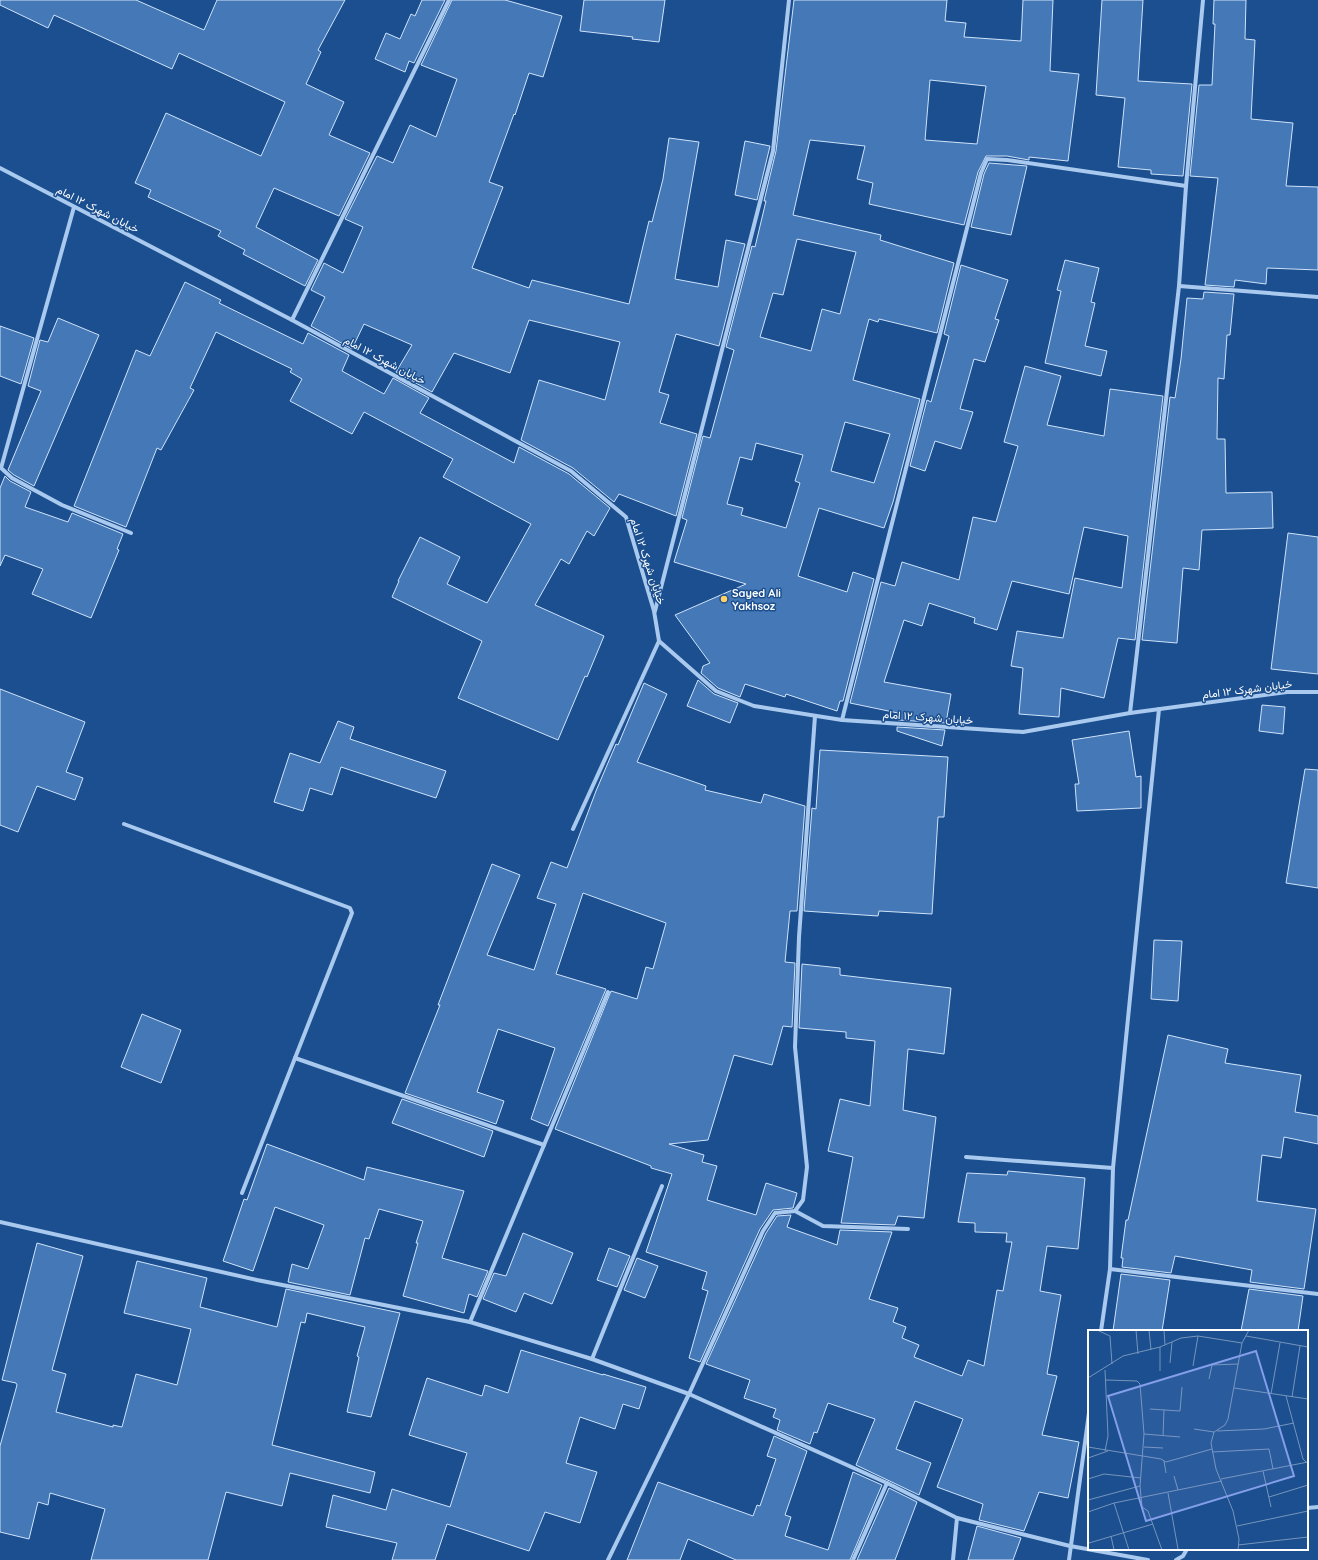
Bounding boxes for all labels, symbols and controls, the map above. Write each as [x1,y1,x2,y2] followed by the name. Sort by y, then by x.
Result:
[54,182,142,237] street label: خیابان شهرک ۱۲ امام
[341,333,428,388] street label: خیابان شهرک ۱۲ امام
[626,516,669,607] street label: خیابان شهرک ۱۲ امام
[732,586,781,613] place label: Sayed Ali Yakhsoz
[719,594,729,604] marker: Sayed Ali Yakhsoz
[1201,677,1293,702] street label: خیابان شهرک ۱۲ امام
[882,707,974,728] street label: خیابان شهرک ۱۲ امام
[1088,1330,1308,1550] inset map

